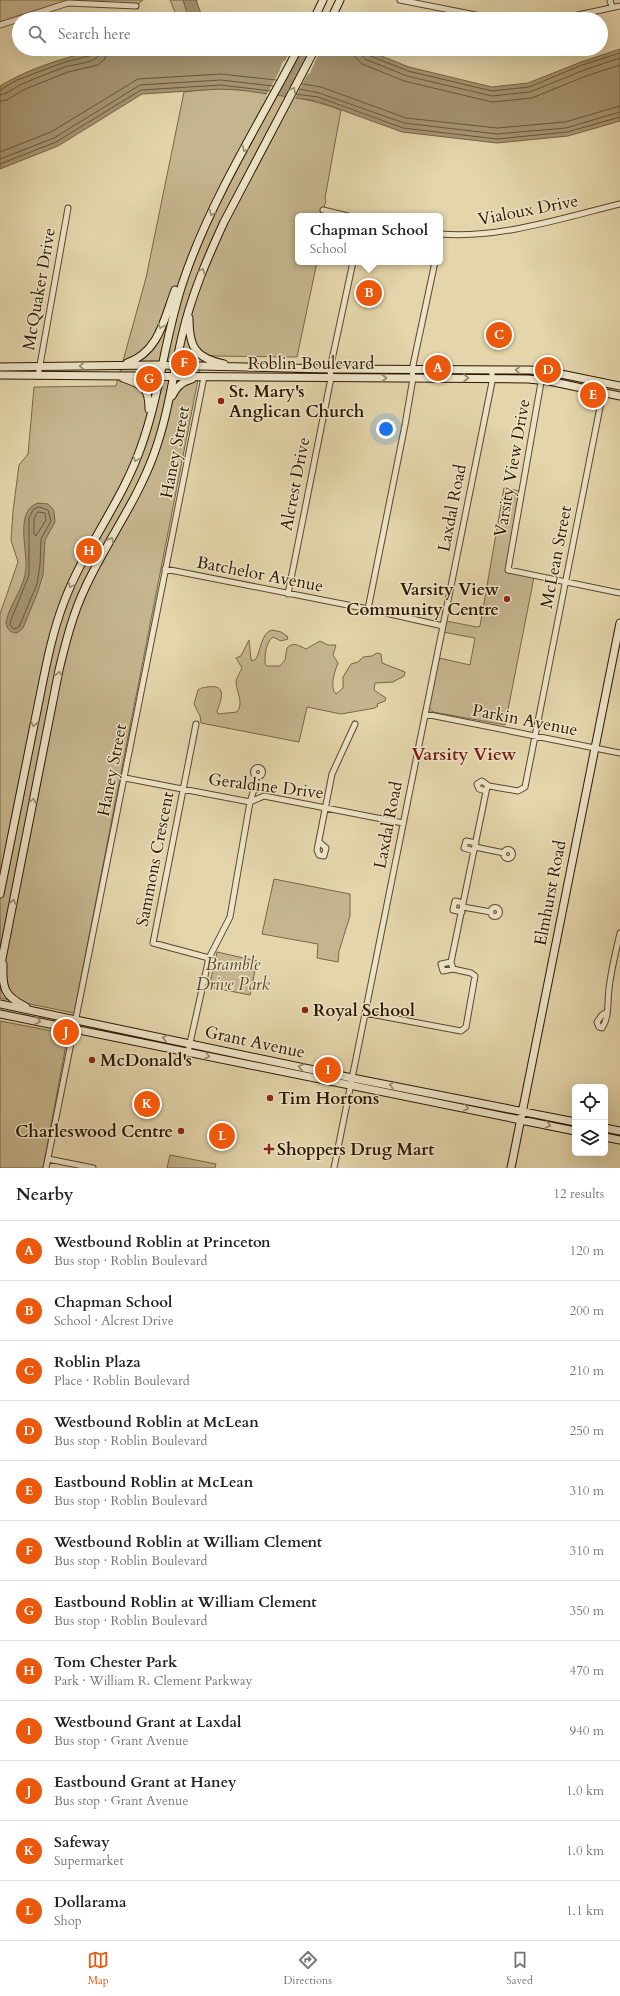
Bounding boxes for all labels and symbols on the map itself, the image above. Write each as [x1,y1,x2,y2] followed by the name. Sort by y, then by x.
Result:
[288,87,296,94] one-way arrow
[242,145,250,152] one-way arrow
[476,189,580,231] street label: Vialoux Drive
[209,208,217,216] one-way arrow
[17,226,61,352] street label: McQuaker Drive
[198,268,206,275] one-way arrow
[356,278,382,308] pin: B
[486,320,512,350] pin: C
[158,323,166,330] one-way arrow
[171,348,197,378] pin: F
[248,352,374,375] street label: Roblin Boulevard
[425,353,451,383] pin: A
[535,355,561,385] pin: D
[79,362,85,370] one-way arrow
[136,364,162,394] pin: G
[515,366,521,374] one-way arrow
[381,374,387,382] one-way arrow
[463,374,469,382] one-way arrow
[229,380,365,423] place label: St. Mary's Anglican Church
[580,380,606,410] pin: E
[216,396,226,406] marker: St. Mary's Anglican Church
[489,397,535,539] street label: Varsity View Drive
[155,403,195,500] street label: Haney Street
[376,419,396,439] your location
[275,435,315,533] street label: Alcrest Drive
[133,456,141,463] one-way arrow
[432,462,472,554] street label: Laxdal Road
[535,503,577,610] street label: McLean Street
[76,536,102,566] pin: H
[106,537,113,545] one-way arrow
[195,550,325,598] street label: Batchelor Avenue
[346,578,500,621] place label: Varsity View Community Centre
[68,580,76,588] one-way arrow
[502,594,512,604] marker: Varsity View Community Centre
[54,671,62,677] one-way arrow
[470,699,580,741] street label: Parkin Avenue
[31,721,39,727] one-way arrow
[92,721,132,818] street label: Haney Street
[412,742,516,767] district label: Varsity View
[207,768,325,804] street label: Geraldine Drive
[368,779,408,871] street label: Laxdal Road
[131,789,179,928] street label: Sammons Crescent
[28,798,37,804] one-way arrow
[528,838,572,948] street label: Elmhurst Road
[9,899,17,905] one-way arrow
[196,953,271,996] park label: Bramble Drive Park
[313,999,415,1022] place label: Royal School
[300,1005,310,1015] marker: Royal School
[35,1017,41,1025] one-way arrow
[53,1017,79,1047] pin: J
[203,1020,307,1064] street label: Grant Avenue
[162,1035,168,1043] one-way arrow
[100,1049,192,1072] place label: McDonald's
[204,1052,210,1060] one-way arrow
[87,1055,97,1065] marker: McDonald's
[315,1055,341,1085] pin: I
[297,1063,304,1072] one-way arrow
[389,1082,395,1090] one-way arrow
[278,1087,379,1110] place label: Tim Hortons
[134,1089,160,1119] pin: K
[265,1093,275,1103] marker: Tim Hortons
[463,1104,469,1112] one-way arrow
[15,1120,173,1143] place label: Charleswood Centre
[545,1120,551,1128] one-way arrow
[209,1121,235,1151] pin: L
[176,1126,186,1136] marker: Charleswood Centre
[277,1138,434,1161] place label: Shoppers Drug Mart
[264,1144,274,1154] marker: Shoppers Drug Mart

